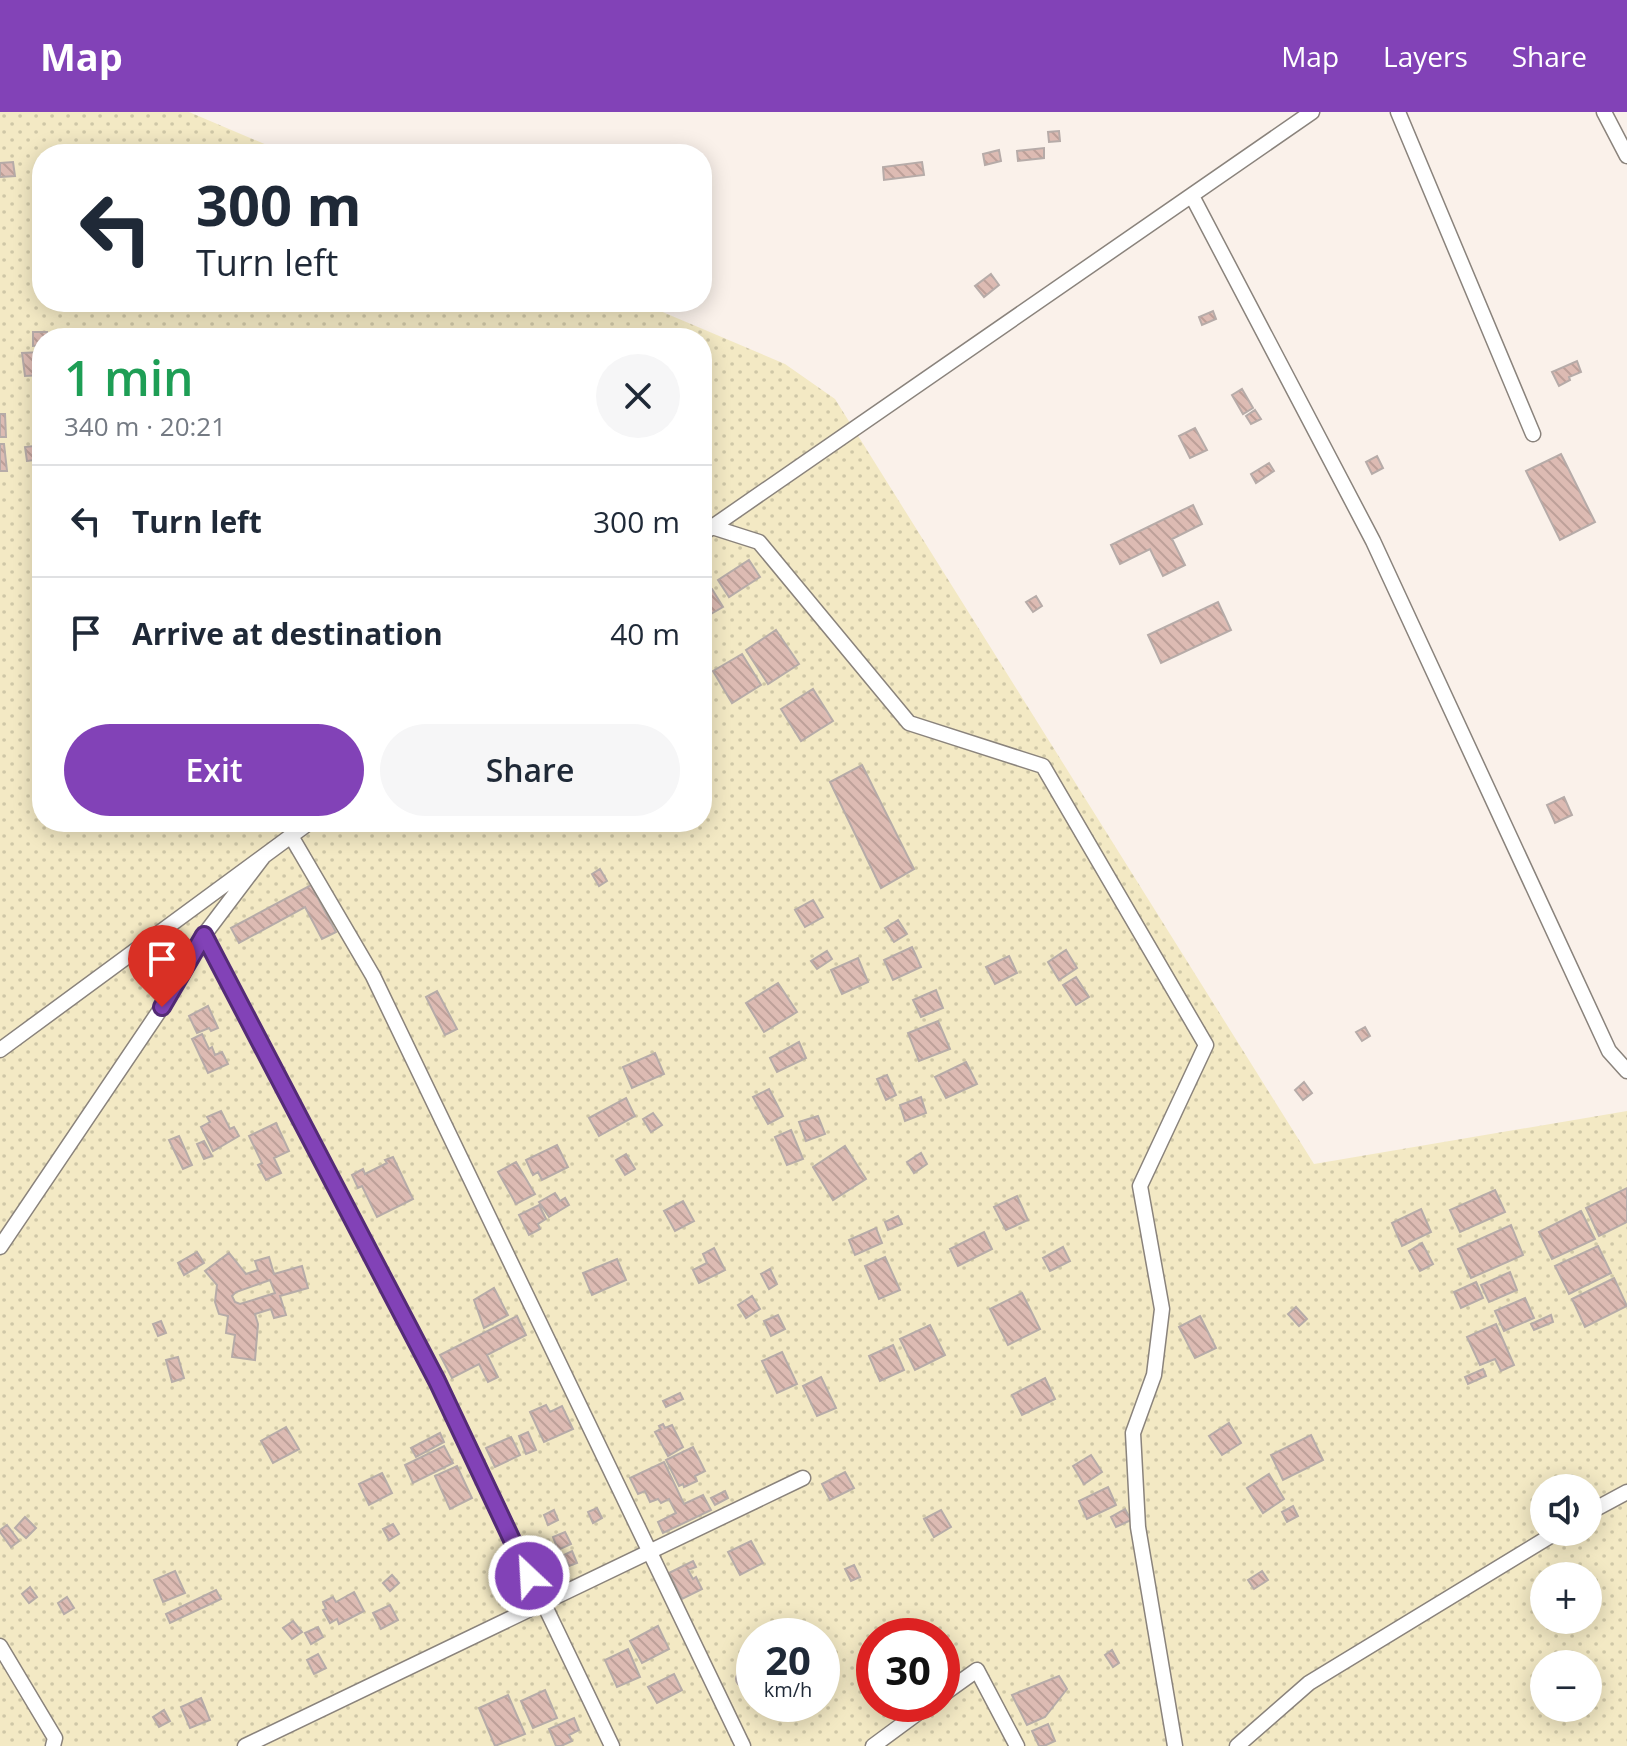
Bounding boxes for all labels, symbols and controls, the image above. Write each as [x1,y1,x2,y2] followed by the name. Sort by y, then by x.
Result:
[40,30,123,82] text: Map
[1281,37,1339,75] text: Map
[1383,37,1468,75] text: Layers
[1512,37,1587,75] text: Share
[196,166,362,242] text: 300 m
[64,176,168,280] icon: left
[196,238,338,287] text: Turn left
[64,345,194,410] text: 1 min
[596,354,680,438] button: close
[64,408,226,444] text: 340 m · 20:21
[64,499,108,543] icon: left
[132,501,262,542] text: Turn left
[593,501,680,542] text: 300 m
[64,611,108,655] icon: arrive
[132,613,443,654] text: Arrive at destination
[610,613,680,654] text: 40 m
[64,724,364,816] button: Exit
[380,724,680,816] button: Share
[128,925,196,1007] pin
[140,937,184,981] icon: arrive
[1530,1474,1602,1722] map controls
[1530,1474,1602,1546] button: sound
[487,1534,571,1618] position arrow
[1530,1562,1602,1634] button: +
[856,1618,960,1722] speed limit sign: 30
[765,1632,811,1687] text: 20
[1530,1650,1602,1722] button: −
[764,1676,812,1703] text: km/h

